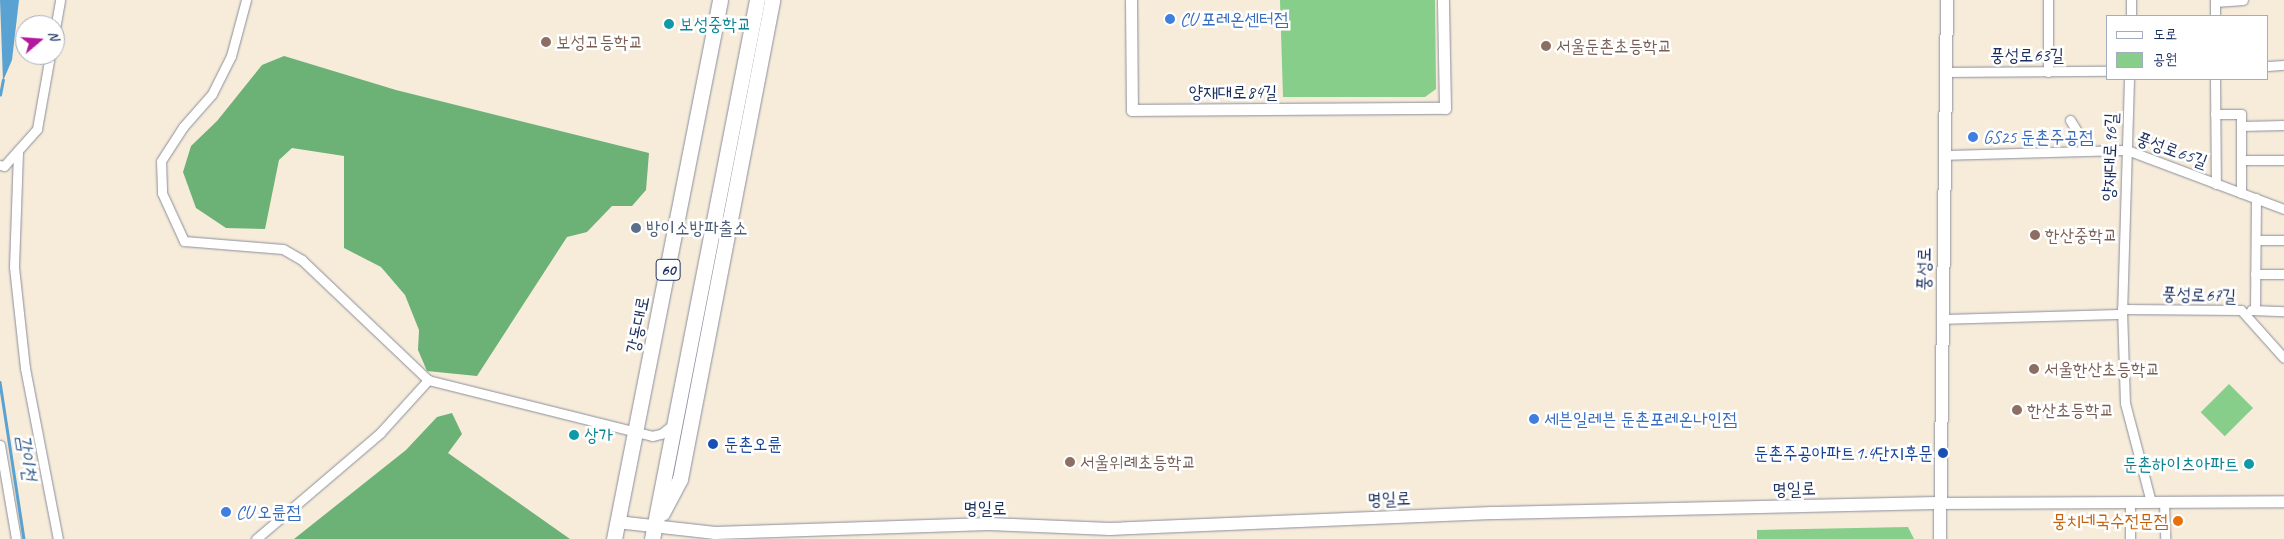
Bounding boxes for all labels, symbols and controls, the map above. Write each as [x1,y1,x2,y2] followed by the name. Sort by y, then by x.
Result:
[1180,8,1288,30] place label: CU 포레온센터점
[679,13,751,35] place label: 보성중학교
[1164,13,1176,25] marker: CU 포레온센터점
[15,15,65,65] north arrow
[2106,15,2269,80] legend
[663,18,675,30] marker: 보성중학교
[2153,25,2177,44] text: 도로
[44,29,63,42] text: N
[556,31,643,53] place label: 보성고등학교
[1556,35,1672,57] place label: 서울둔촌초등학교
[540,36,552,48] marker: 보성고등학교
[1540,40,1552,52] marker: 서울둔촌초등학교
[1990,44,2064,66] street label: 풍성로63길
[2153,50,2177,69] text: 공원
[1189,81,1277,103] street label: 양재대로84길
[2098,112,2122,202] street label: 양재대로96길
[1983,126,2093,148] place label: GS25 둔촌주공점
[2133,127,2211,173] street label: 풍성로65길
[1967,131,1979,143] marker: GS25 둔촌주공점
[646,217,747,239] place label: 방이소방파출소
[630,222,642,234] marker: 방이소방파출소
[2045,224,2117,246] place label: 한산중학교
[2029,229,2041,241] marker: 한산중학교
[1913,247,1935,291] street label: 풍성로
[656,256,680,284] road number: 60
[2162,283,2236,307] street label: 풍성로67길
[622,295,654,355] street label: 강동대로
[2044,358,2160,380] place label: 서울한산초등학교
[2028,363,2040,375] marker: 서울한산초등학교
[2027,399,2114,421] place label: 한산초등학교
[2011,404,2023,416] marker: 한산초등학교
[1544,408,1737,430] place label: 세븐일레븐 둔촌포레온나인점
[1528,413,1540,425] marker: 세븐일레븐 둔촌포레온나인점
[584,424,613,446] place label: 상가
[568,429,580,441] marker: 상가
[724,433,782,455] place label: 둔촌오륜
[11,434,41,482] water label: 감이천
[706,437,720,451] marker: 둔촌오륜
[1754,442,1933,464] place label: 둔촌주공아파트1.4단지후문
[1937,447,1949,459] marker: 둔촌주공아파트1.4단지후문
[1080,451,1196,473] place label: 서울위례초등학교
[2123,453,2239,475] place label: 둔촌하이츠아파트
[1064,456,1076,468] marker: 서울위례초등학교
[2243,458,2255,470] marker: 둔촌하이츠아파트
[1772,477,1816,501] street label: 명일로
[1367,487,1411,511] street label: 명일로
[963,497,1007,519] street label: 명일로
[236,501,301,523] place label: CU 오륜점
[220,506,232,518] marker: CU 오륜점
[2052,510,2168,532] place label: 뭉치네국수전문점
[2172,515,2184,527] marker: 뭉치네국수전문점

